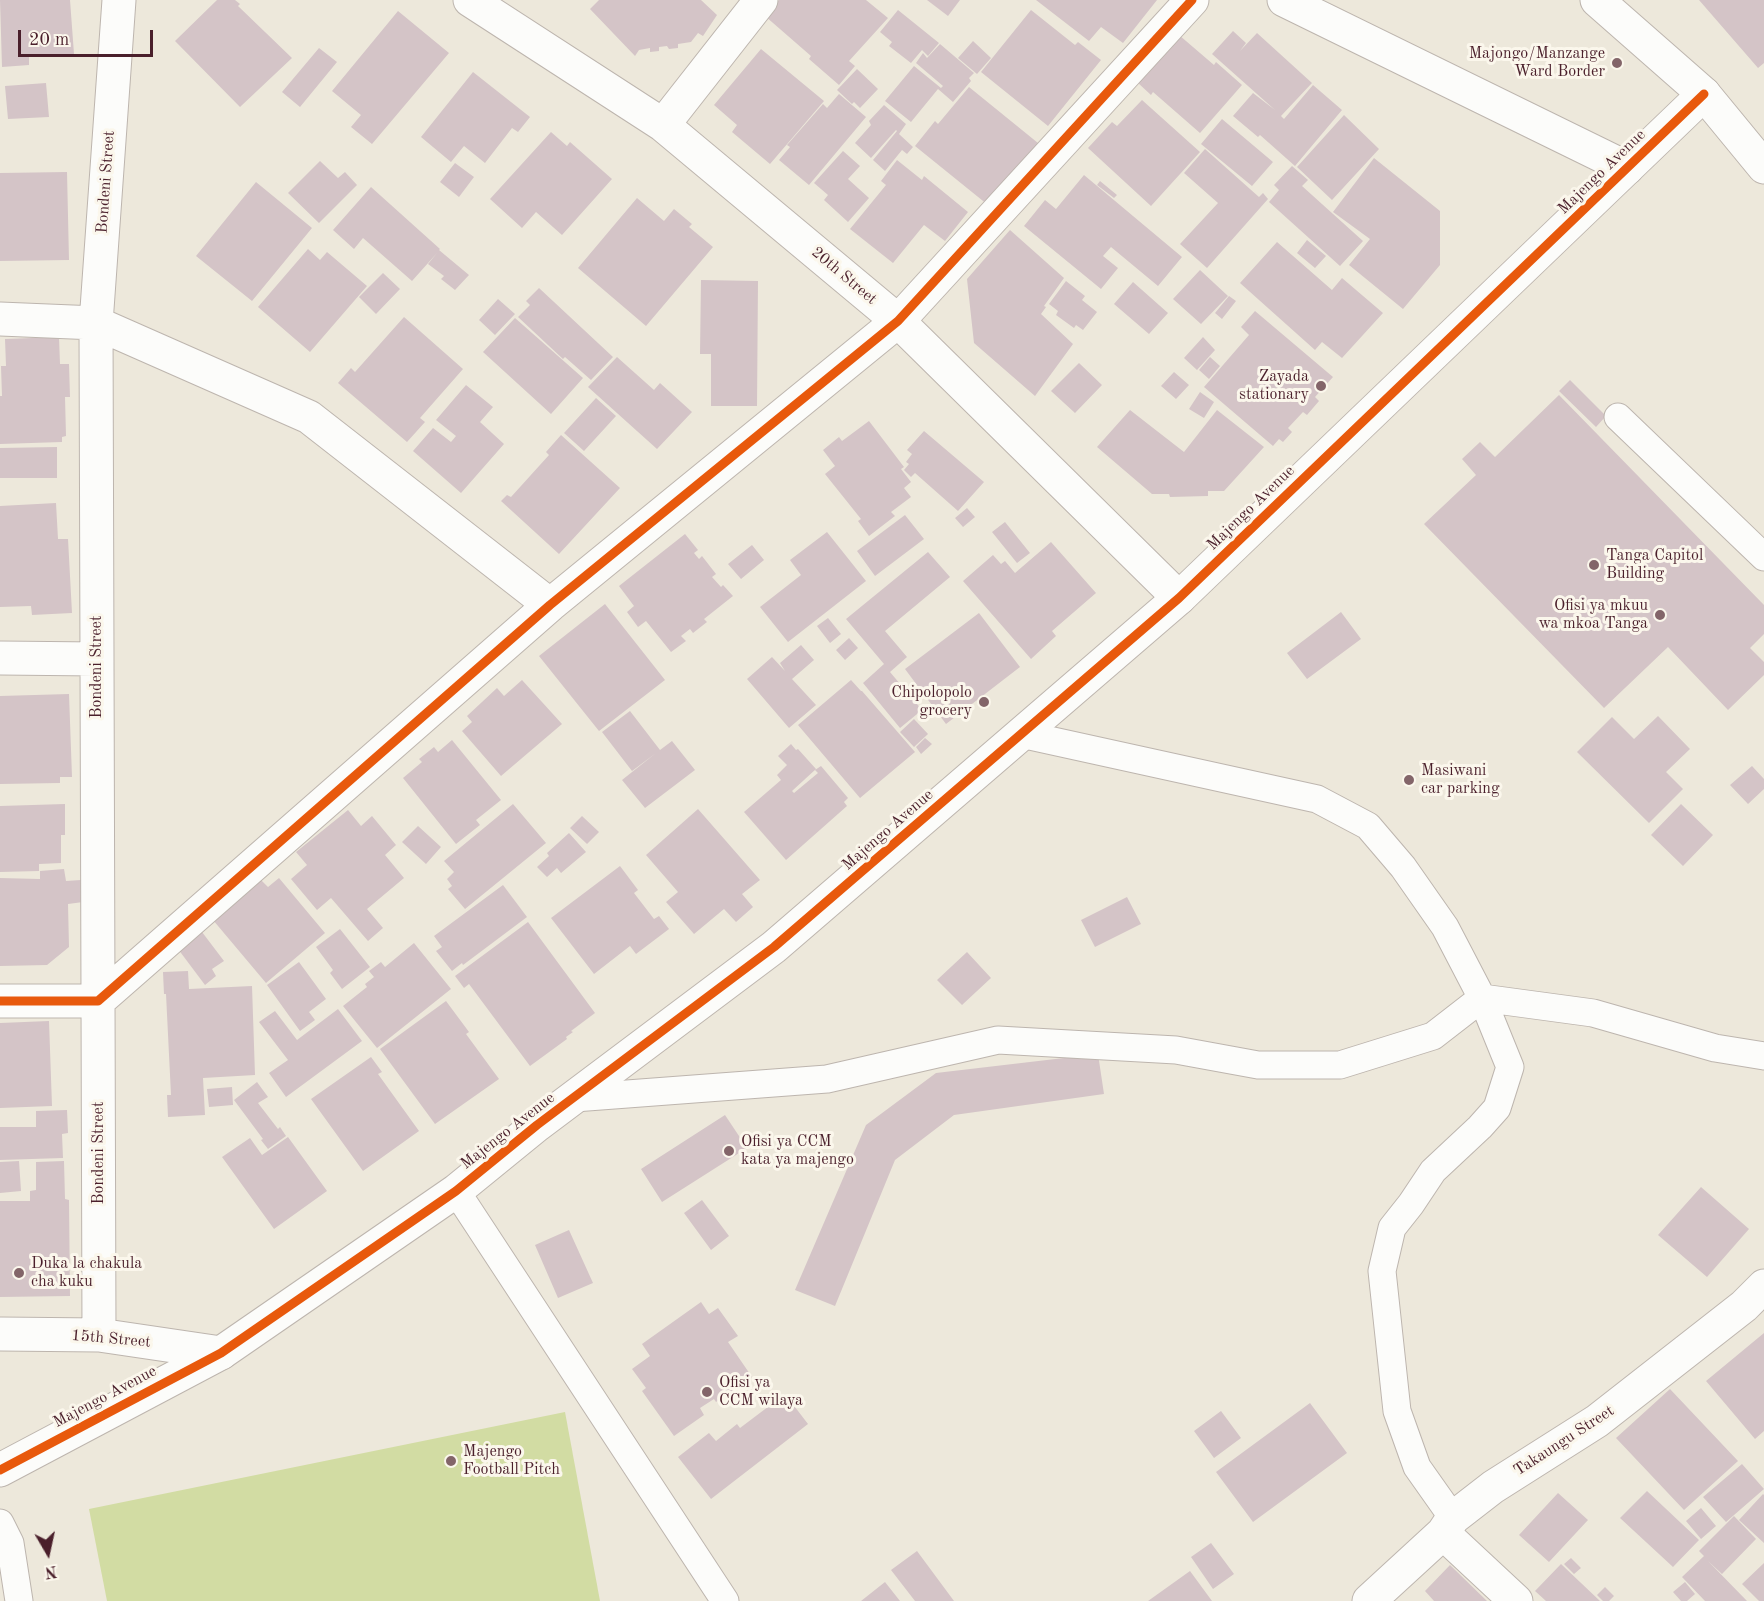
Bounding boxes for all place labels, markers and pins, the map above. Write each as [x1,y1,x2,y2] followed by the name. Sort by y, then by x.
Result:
[1469,44,1605,82] place label: Majongo/Manzange Ward Border
[1610,56,1624,70] marker: Majongo/Manzange Ward Border
[1239,367,1309,405] place label: Zayada stationary
[1314,379,1328,393] marker: Zayada stationary
[1606,546,1703,584] place label: Tanga Capitol Building
[1587,558,1601,572] marker: Tanga Capitol Building
[1539,596,1648,634] place label: Ofisi ya mkuu wa mkoa Tanga
[1653,608,1667,622] marker: Ofisi ya mkuu wa mkoa Tanga
[891,683,972,721] place label: Chipolopolo grocery
[977,695,991,709] marker: Chipolopolo grocery
[1421,761,1500,799] place label: Masiwani car parking
[1402,773,1416,787] marker: Masiwani car parking
[741,1132,854,1170] place label: Ofisi ya CCM kata ya majengo
[722,1144,736,1158] marker: Ofisi ya CCM kata ya majengo
[31,1254,142,1292] place label: Duka la chakula cha kuku
[12,1266,26,1280] marker: Duka la chakula cha kuku
[719,1373,803,1411] place label: Ofisi ya CCM wilaya
[700,1385,714,1399] marker: Ofisi ya CCM wilaya
[463,1442,560,1480] place label: Majengo Football Pitch
[444,1454,458,1468] marker: Majengo Football Pitch

